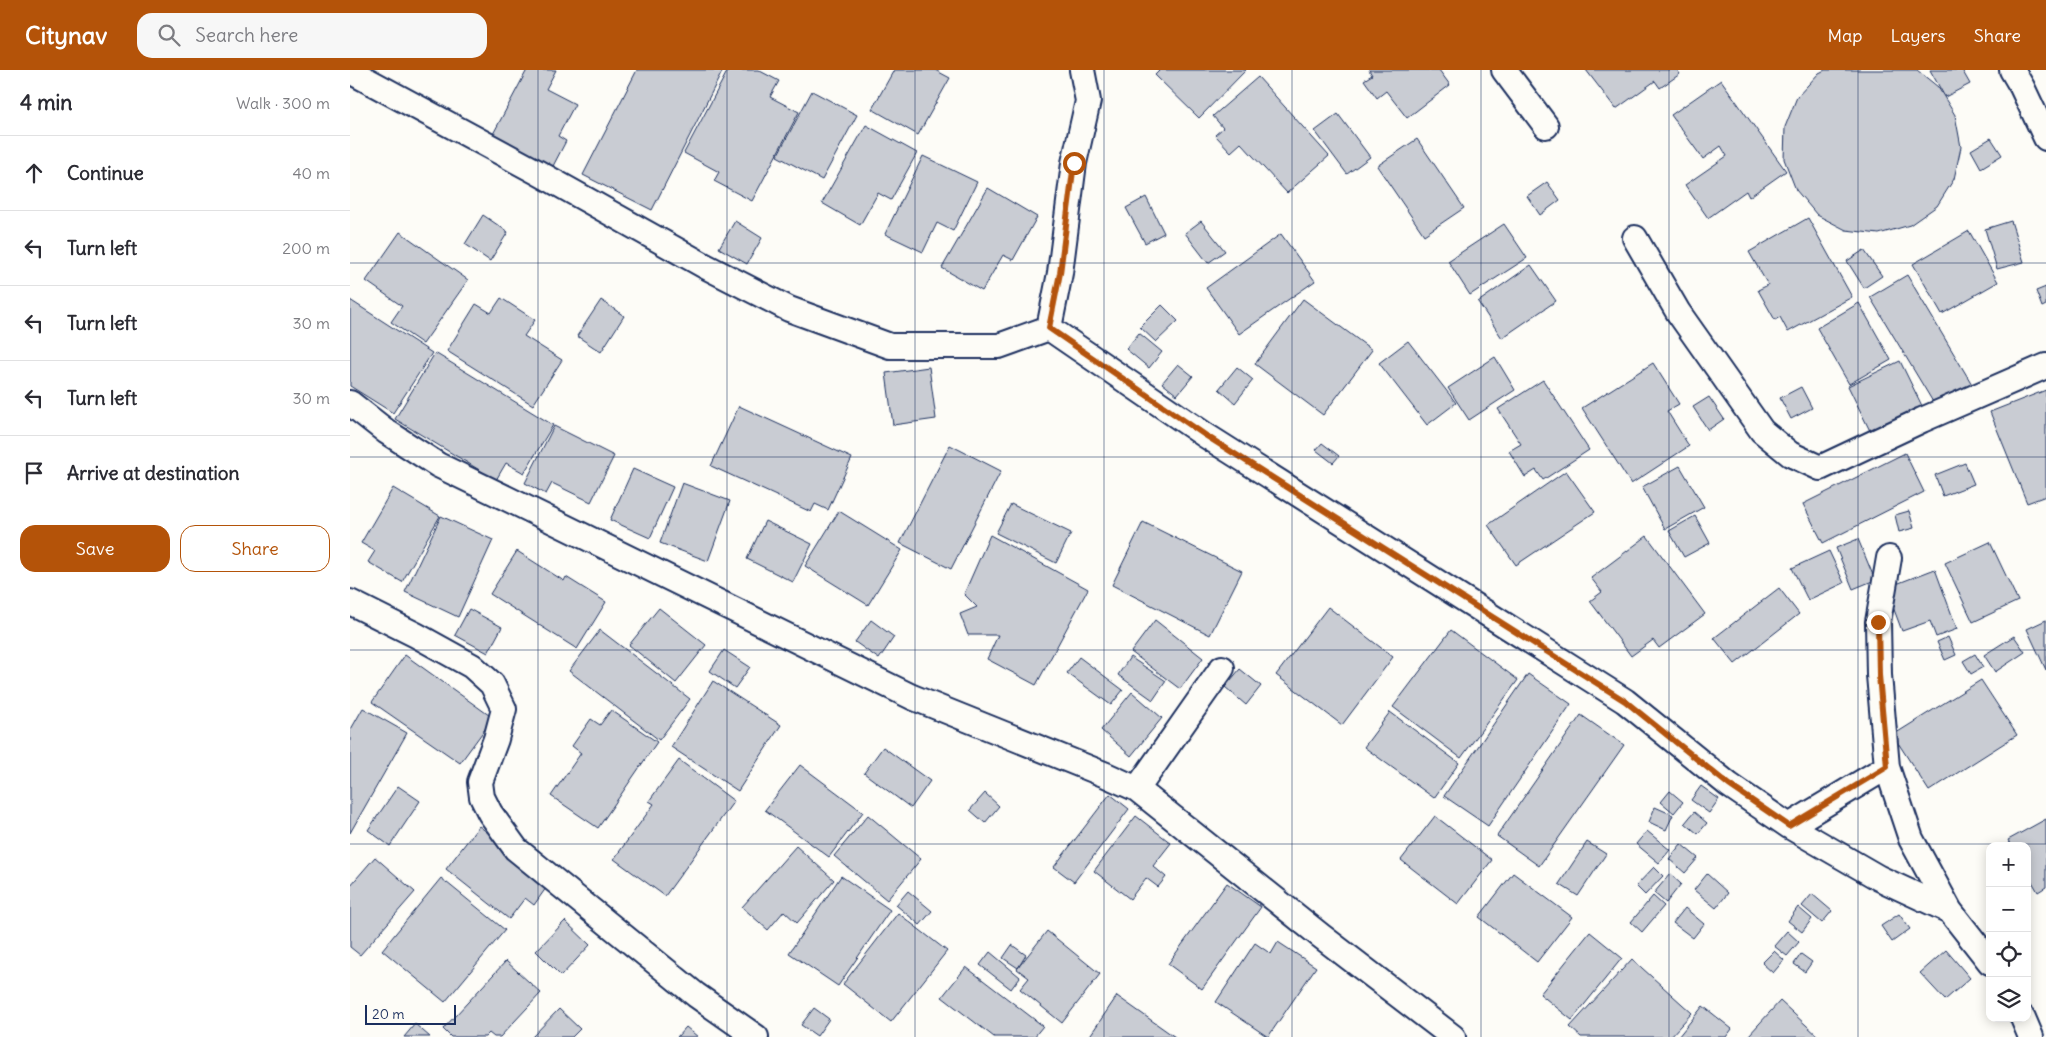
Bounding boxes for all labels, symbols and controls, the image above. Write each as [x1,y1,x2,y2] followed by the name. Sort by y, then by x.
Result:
[137,13,487,58] search box
[25,20,107,50] text: Citynav
[155,21,183,49] icon: search
[195,23,298,47] text: Search here
[1827,24,1862,47] text: Map
[1890,24,1946,47] text: Layers
[1974,24,2021,47] text: Share
[20,89,72,116] text: 4 min
[236,93,330,113] text: Walk · 300 m
[1063,152,1086,175] route start
[20,159,48,187] icon: ahead
[67,161,144,185] text: Continue
[292,163,330,183] text: 40 m
[20,234,48,262] icon: left
[67,236,137,260] text: Turn left
[282,238,330,258] text: 200 m
[20,309,48,337] icon: left
[67,311,137,335] text: Turn left
[293,313,330,333] text: 30 m
[20,384,48,412] icon: left
[67,386,137,410] text: Turn left
[293,388,330,408] text: 30 m
[20,459,48,487] icon: arrive
[67,461,240,485] text: Arrive at destination
[20,525,170,572] button: Save
[180,525,330,572] button: Share
[1867,611,1890,634] route end
[1986,842,2031,1022] map controls
[1986,842,2031,887] button: +
[1986,887,2031,932] button: −
[1986,932,2031,977] button: locate
[1986,977,2031,1022] button: layers
[365,1002,456,1025] scale bar
[372,1005,405,1023] text: 20 m

